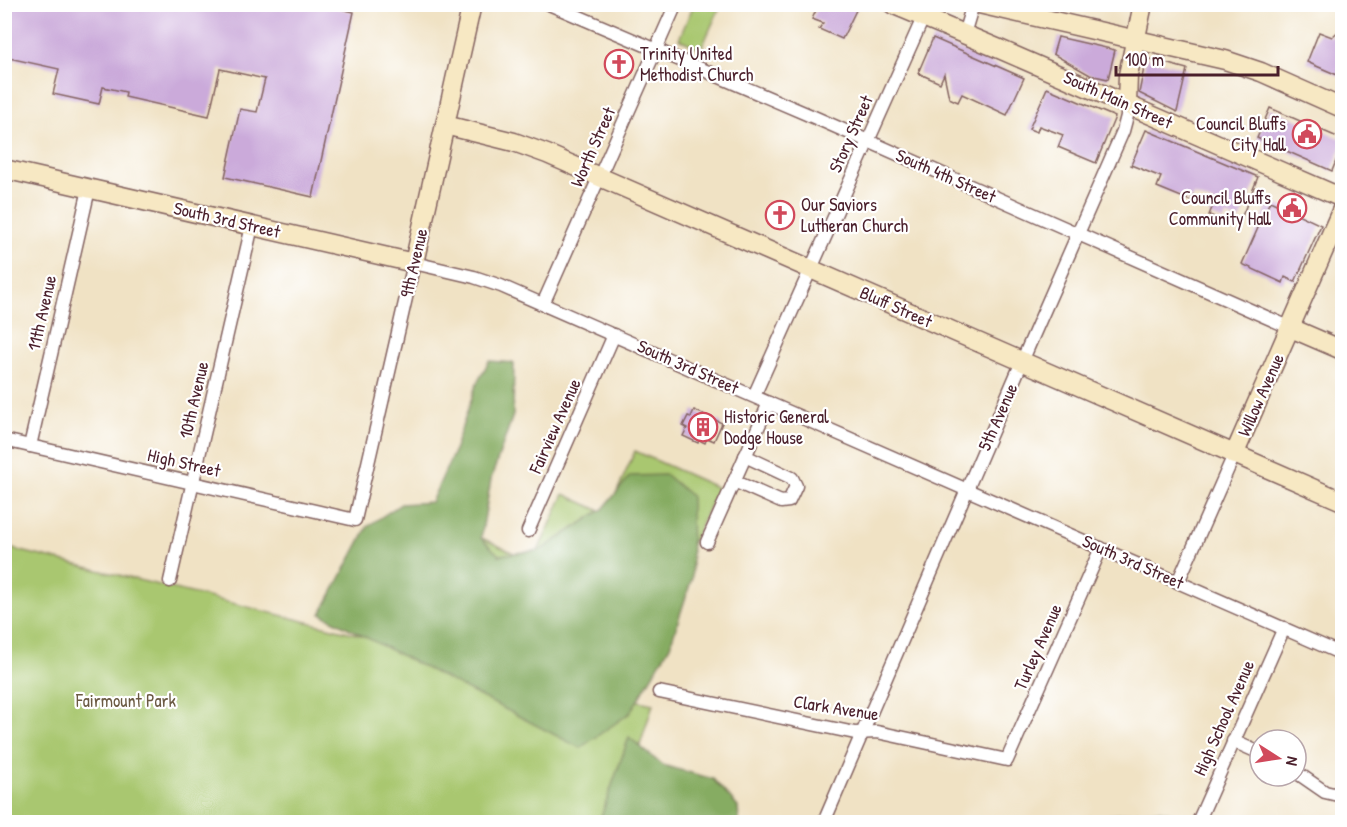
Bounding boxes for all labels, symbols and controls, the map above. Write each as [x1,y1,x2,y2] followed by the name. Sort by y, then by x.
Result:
[1116,39,1278,77] scale bar
[640,41,754,87] place label: Trinity United Methodist Church
[1125,47,1164,72] text: 100 m
[603,48,635,80] church icon: Trinity United Methodist Church
[1060,64,1177,135] street label: South Main Street
[822,90,879,176] street label: Story Street
[564,102,622,191] street label: Worth Street
[1196,111,1286,157] place label: Council Bluffs City Hall
[1291,118,1323,150] public building icon: Council Bluffs City Hall
[892,142,1001,209] street label: South 4th Street
[1169,185,1271,231] place label: Council Bluffs Community Hall
[801,192,909,238] place label: Our Saviors Lutheran Church
[1276,192,1308,224] public building icon: Council Bluffs Community Hall
[171,195,284,244] street label: South 3rd Street
[764,199,796,231] church icon: Our Saviors Lutheran Church
[393,226,434,300] street label: 9th Avenue
[21,273,62,353] street label: 11th Avenue
[856,280,937,334] street label: Bluff Street
[633,333,744,400] street label: South 3rd Street
[1231,349,1290,440] street label: Willow Avenue
[173,359,214,441] street label: 10th Avenue
[522,374,587,478] street label: Fairview Avenue
[972,379,1023,454] street label: 5th Avenue
[724,404,829,450] place label: Historic General Dodge House
[687,411,719,443] building icon: Historic General Dodge House
[145,442,224,483] street label: High Street
[1078,528,1189,595] street label: South 3rd Street
[1007,600,1068,694] street label: Turley Avenue
[1187,656,1260,780] street label: High School Avenue
[75,688,177,713] park label: Fairmount Park
[792,688,880,727] street label: Clark Avenue
[1248,728,1308,788] north arrow
[1281,755,1304,768] text: N

